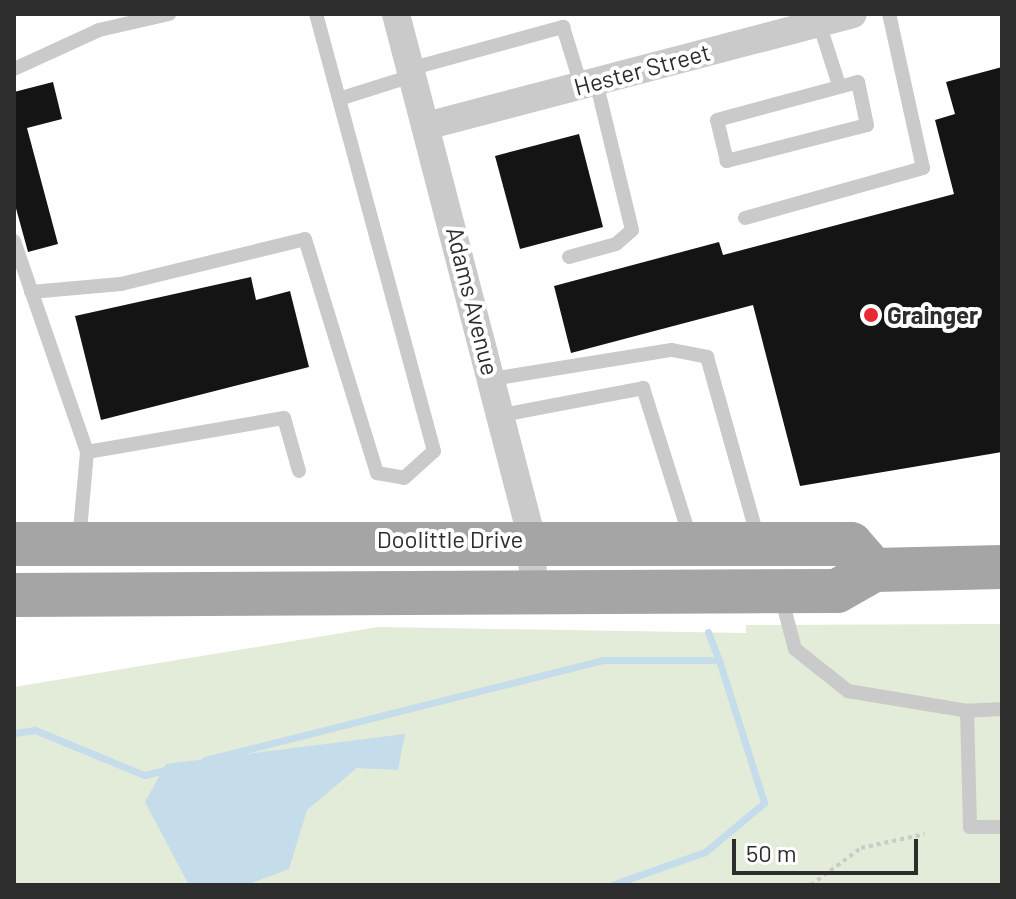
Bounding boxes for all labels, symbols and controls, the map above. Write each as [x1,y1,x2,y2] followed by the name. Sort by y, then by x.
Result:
[571,37,713,101] street label: Hester Street
[441,224,505,378] street label: Adams Avenue
[887,301,978,329] place label: Grainger
[862,306,880,324] marker: Grainger
[377,525,523,553] street label: Doolittle Drive
[736,823,922,873] scale bar
[746,838,797,867] text: 50 m

